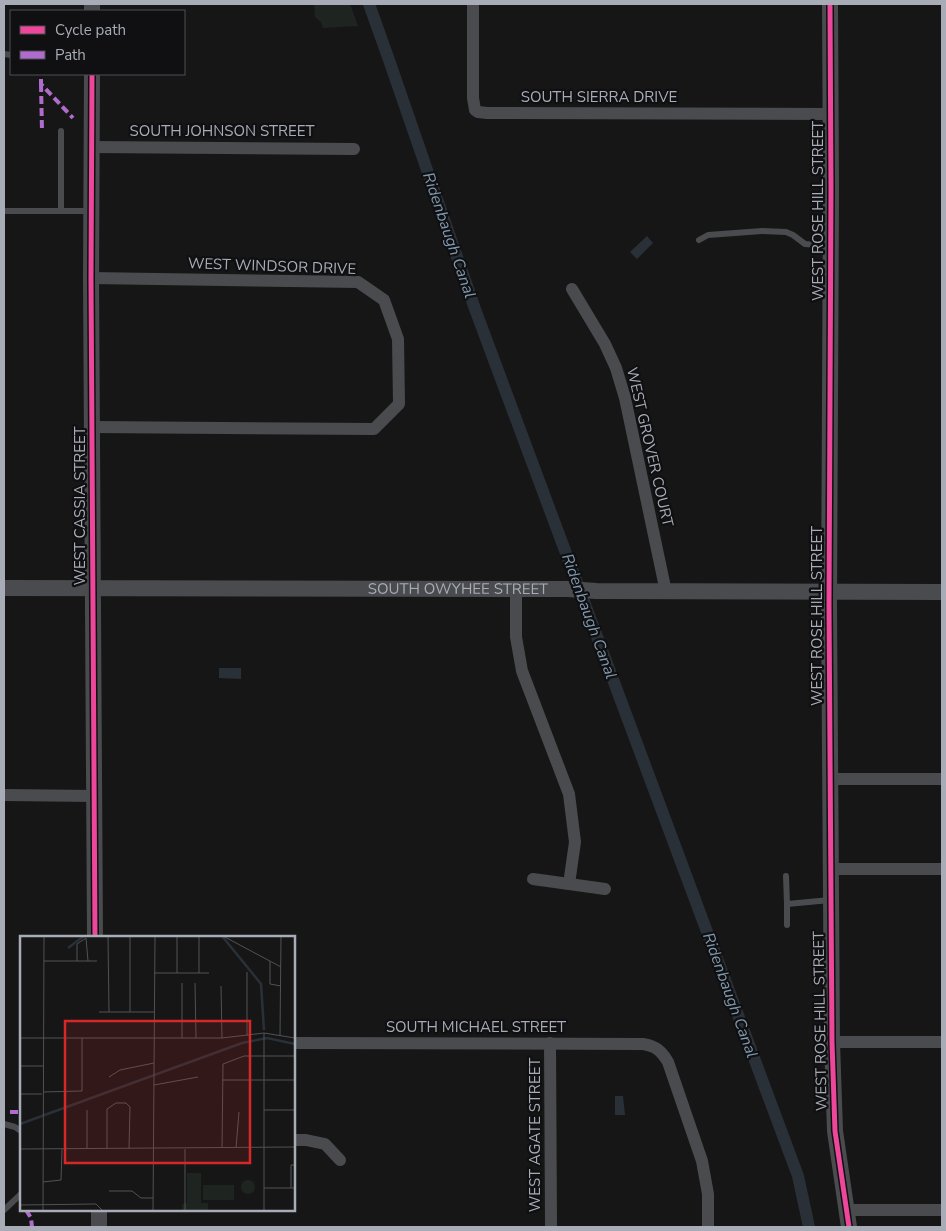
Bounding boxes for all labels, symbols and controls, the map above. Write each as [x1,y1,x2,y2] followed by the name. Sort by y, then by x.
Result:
[10,10,185,75] legend
[55,20,126,40] text: Cycle path
[55,45,86,65] text: Path
[521,87,677,107] street label: SOUTH SIERRA DRIVE
[130,121,314,141] street label: SOUTH JOHNSON STREET
[808,121,828,301] street label: WEST ROSE HILL STREET
[417,169,481,302] water label: Ridenbaugh Canal
[188,253,356,279] street label: WEST WINDSOR DRIVE
[622,365,678,529] street label: WEST GROVER COURT
[70,426,90,586] street label: WEST CASSIA STREET
[807,526,827,706] street label: WEST ROSE HILL STREET
[556,551,622,682] water label: Ridenbaugh Canal
[368,579,548,599] street label: SOUTH OWYHEE STREET
[697,930,763,1061] water label: Ridenbaugh Canal
[808,931,832,1111] street label: WEST ROSE HILL STREET
[20,936,295,1211] inset map
[386,1017,566,1037] street label: SOUTH MICHAEL STREET
[525,1058,545,1212] street label: WEST AGATE STREET

